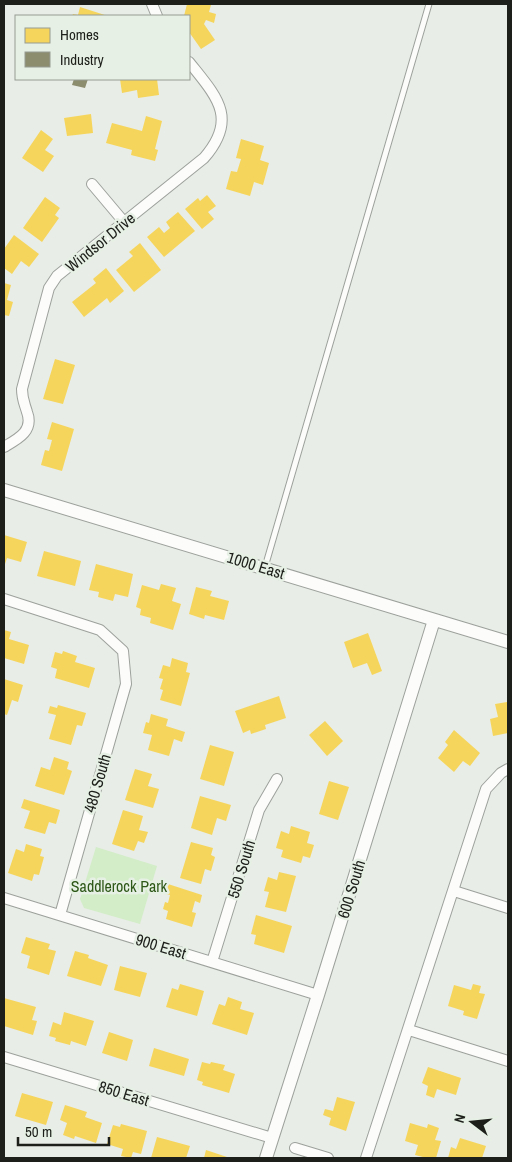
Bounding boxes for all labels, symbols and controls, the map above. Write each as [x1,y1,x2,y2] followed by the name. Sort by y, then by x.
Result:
[15,15,190,80] legend
[60,24,99,45] text: Homes
[60,49,105,70] text: Industry
[60,207,140,277] street label: Windsor Drive
[225,546,288,584] street label: 1000 East
[78,751,116,815] street label: 480 South
[222,837,260,901] street label: 550 South
[332,857,370,921] street label: 600 South
[71,875,168,897] park label: Saddlerock Park
[133,928,189,964] street label: 900 East
[96,1075,152,1111] street label: 850 East
[447,1097,497,1147] north arrow
[450,1112,469,1125] text: N
[18,1114,109,1146] scale bar
[25,1121,52,1142] text: 50 m

